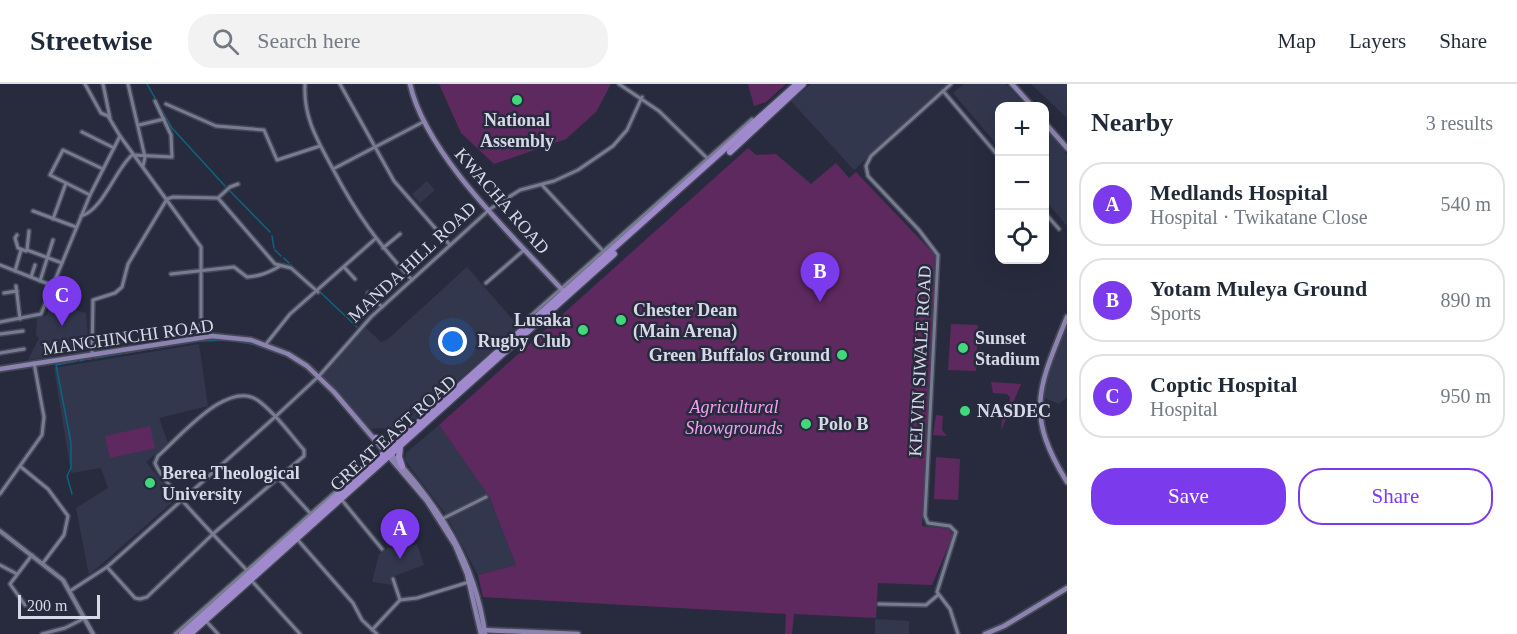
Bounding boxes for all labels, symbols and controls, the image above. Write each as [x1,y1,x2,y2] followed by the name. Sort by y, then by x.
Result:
[188,14,608,68] search box
[30,25,152,56] text: Streetwise
[209,25,242,58] icon: search
[257,28,361,53] text: Search here
[1278,29,1316,53] text: Map
[1349,29,1406,53] text: Layers
[1439,29,1487,53] text: Share
[510,93,524,107] marker: National Assembly
[995,102,1049,264] map controls
[995,102,1049,156] button: +
[1091,108,1173,137] text: Nearby
[480,110,554,151] place label: National Assembly
[1426,112,1493,134] text: 3 results
[451,144,553,258] street label: KWACHA ROAD
[995,156,1049,210] button: −
[1150,180,1328,205] text: Medlands Hospital
[1105,193,1120,215] text: A
[1440,193,1491,215] text: 540 m
[344,198,480,326] street label: MANDA HILL ROAD
[1150,206,1368,228] text: Hospital · Twikatane Close
[995,210,1049,264] button: locate
[800,252,840,302] pin: B
[905,265,935,457] street label: KELVIN SIWALE ROAD
[42,276,82,326] pin: C
[1150,276,1367,301] text: Yotam Muleya Ground
[1106,289,1119,311] text: B
[1440,289,1491,311] text: 890 m
[633,300,737,342] place label: Chester Dean (Main Arena)
[1150,302,1201,324] text: Sports
[477,310,571,351] place label: Lusaka Rugby Club
[614,313,628,327] marker: Chester Dean (Main Arena)
[41,315,215,359] street label: MANCHINCHI ROAD
[576,323,590,337] marker: Lusaka Rugby Club
[438,327,467,356] your location
[975,328,1040,369] place label: Sunset Stadium
[956,341,970,355] marker: Sunset Stadium
[649,345,830,365] place label: Green Buffalos Ground
[835,348,849,362] marker: Green Buffalos Ground
[326,371,460,495] street label: GREAT EAST ROAD
[1150,372,1297,397] text: Coptic Hospital
[1105,385,1120,407] text: C
[1440,385,1491,407] text: 950 m
[685,397,783,438] park label: Agricultural Showgrounds
[1150,398,1218,420] text: Hospital
[977,401,1051,421] place label: NASDEC
[958,404,972,418] marker: NASDEC
[818,414,869,434] place label: Polo B
[799,417,813,431] marker: Polo B
[162,463,300,504] place label: Berea Theological University
[1091,468,1286,525] button: Save
[1298,468,1493,525] button: Share
[143,476,157,490] marker: Berea Theological University
[380,510,420,559] pin: A
[18,592,100,620] scale bar
[27,597,67,614] text: 200 m

